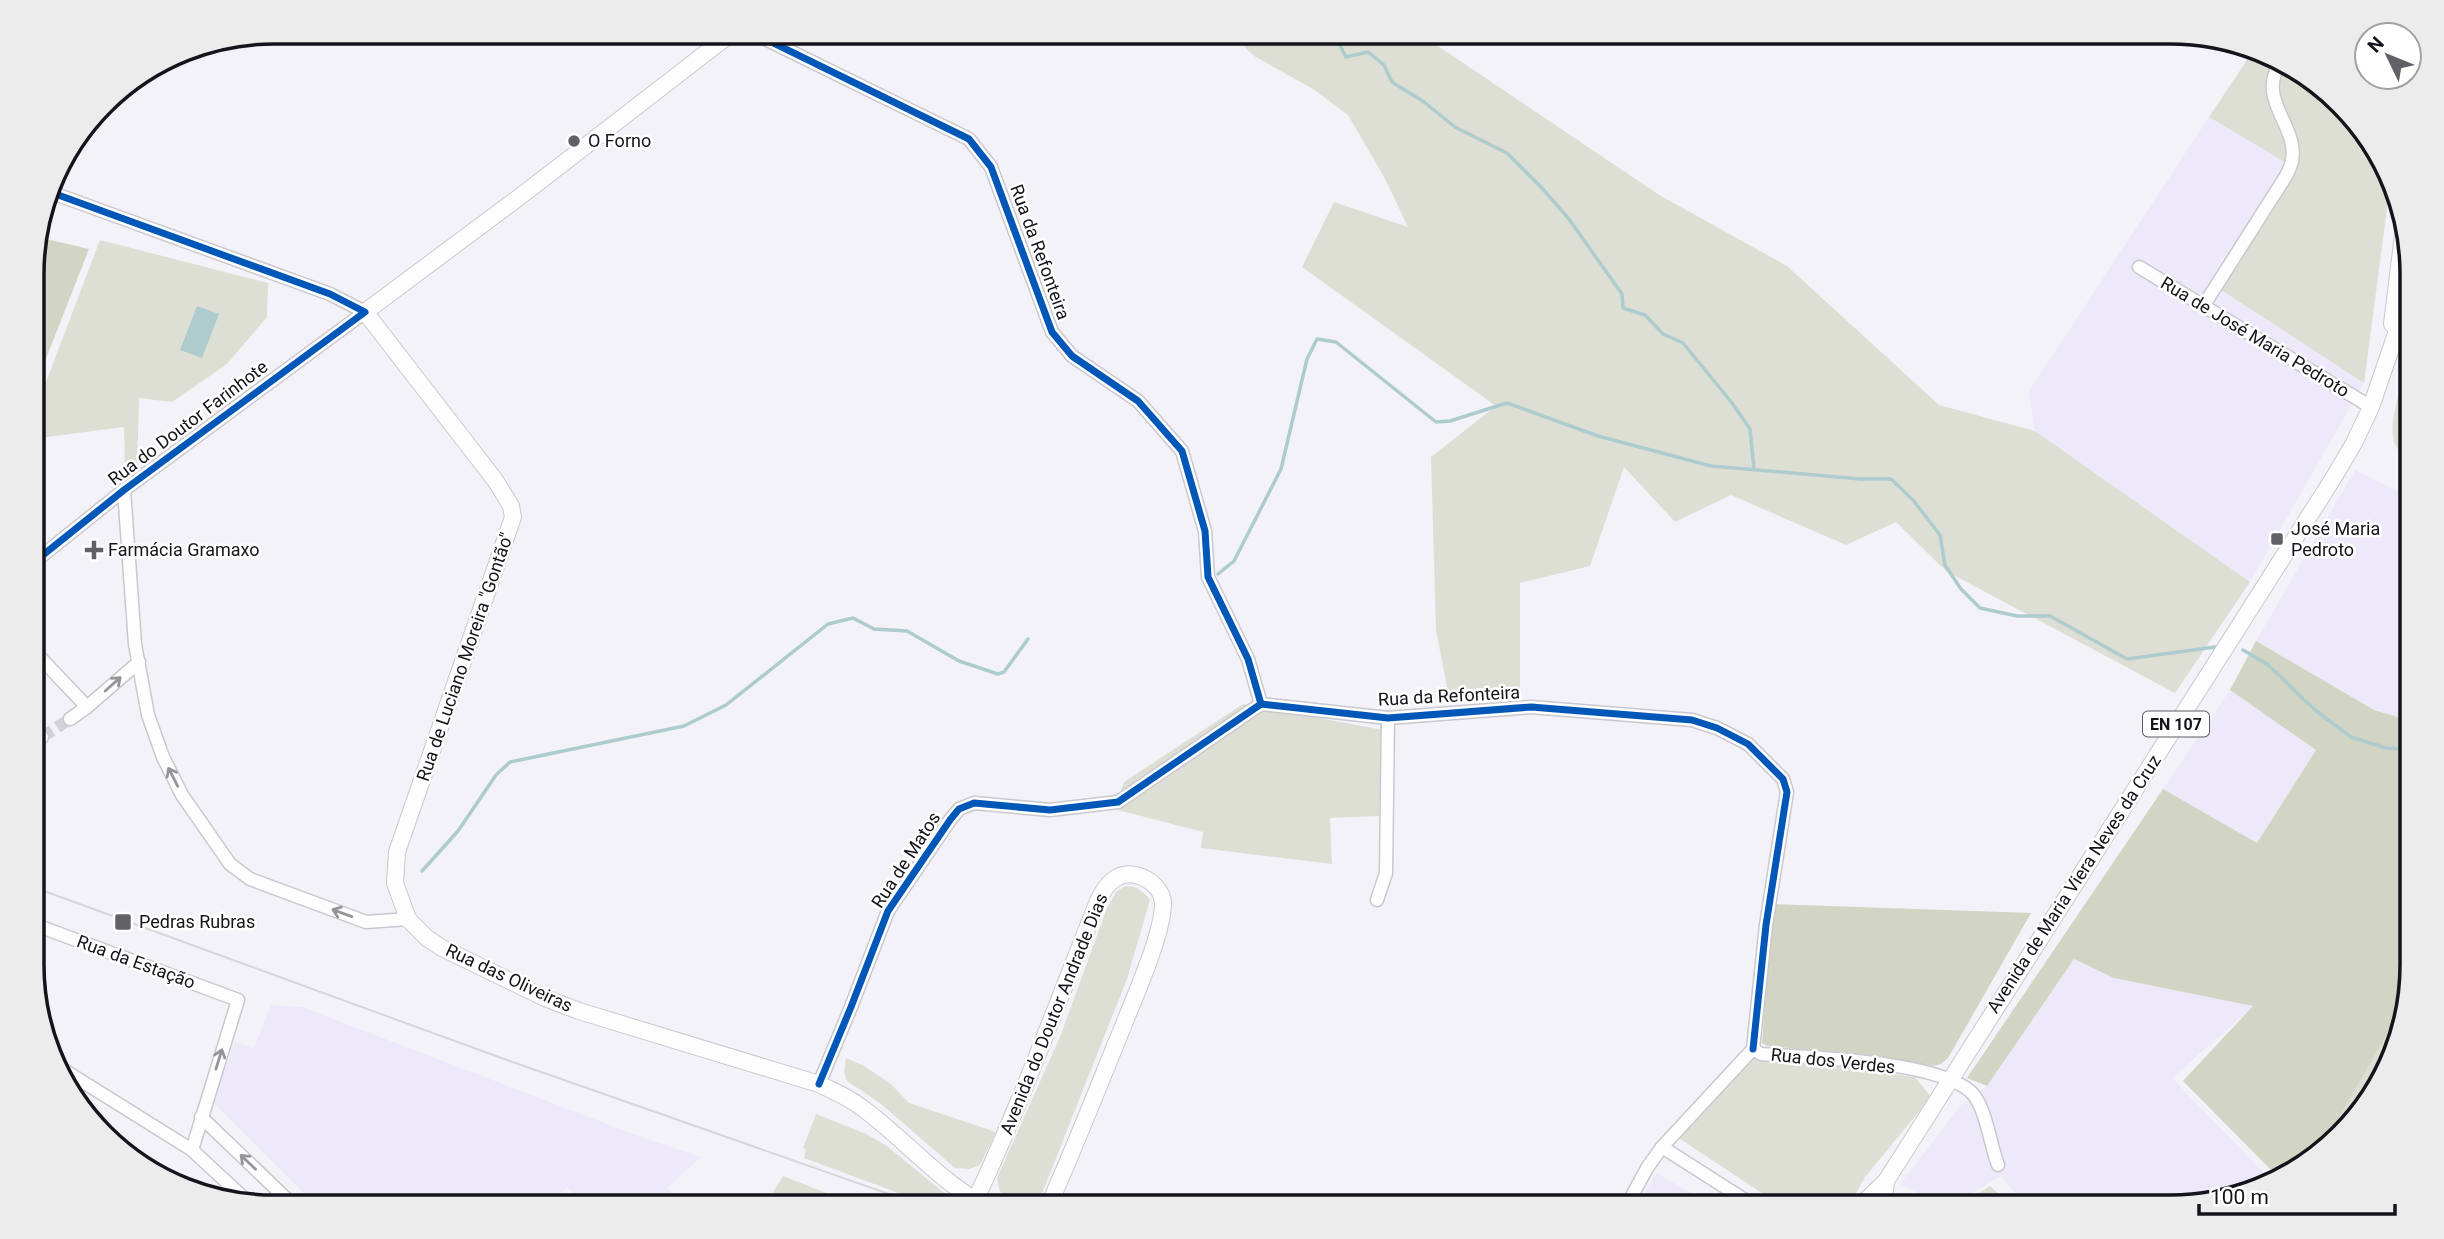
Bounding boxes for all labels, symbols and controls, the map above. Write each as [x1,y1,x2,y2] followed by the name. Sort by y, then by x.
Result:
[2353,21,2423,91] north arrow
[2363,32,2389,57] text: N
[588,130,651,151] place label: O Forno
[566,133,582,149] marker: O Forno
[1006,181,1075,322] street label: Rua da Refonteira
[2157,272,2353,401] street label: Rua de José Maria Pedroto
[104,356,272,489] street label: Rua do Doutor Farinhote
[2291,518,2380,560] place label: José Maria Pedroto
[412,530,517,784] street label: Rua de Luciano Moreira "Gontão"
[2269,531,2285,547] marker: José Maria Pedroto
[108,539,260,560] place label: Farmácia Gramaxo
[86,542,102,558] marker: Farmácia Gramaxo
[104,676,122,692] one-way arrow
[1377,681,1520,710] street label: Rua da Refonteira
[2143,712,2209,736] road number: EN 107
[1982,751,2165,1017] street label: Avenida de Maria Viera Neves da Cruz
[165,767,179,788] one-way arrow
[867,808,944,912] street label: Rua de Matos
[995,890,1112,1138] street label: Avenida do Doutor Andrade Dias
[331,906,353,918] one-way arrow
[139,911,255,932] place label: Pedras Rubras
[113,912,133,932] marker: Pedras Rubras
[74,930,198,993] street label: Rua da Estação
[442,939,576,1016] street label: Rua das Oliveiras
[1770,1044,1896,1077] street label: Rua dos Verdes
[214,1048,227,1070] one-way arrow
[240,1154,257,1171] one-way arrow
[2199,1172,2395,1216] scale bar
[2210,1185,2269,1209] text: 100 m

